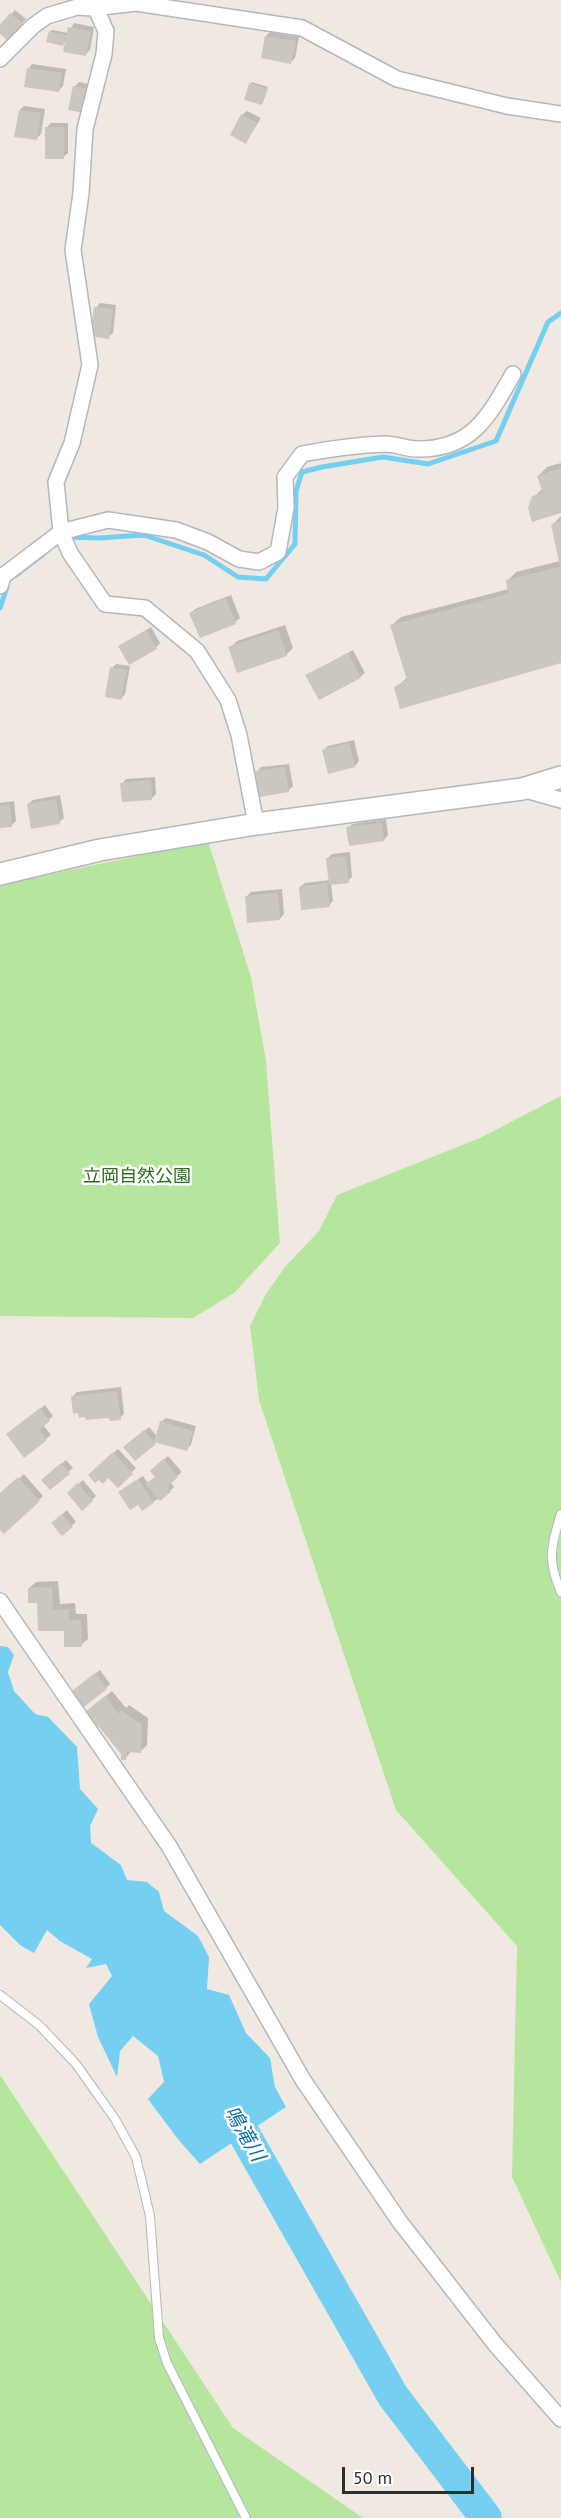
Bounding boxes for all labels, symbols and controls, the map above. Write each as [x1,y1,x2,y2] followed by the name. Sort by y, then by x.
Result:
[83,1166,191,1188] park label: 立岡自然公園
[219,2102,269,2166] water label: 鳴滝川
[345,2455,477,2493] scale bar
[353,2466,392,2489] text: 50 m

